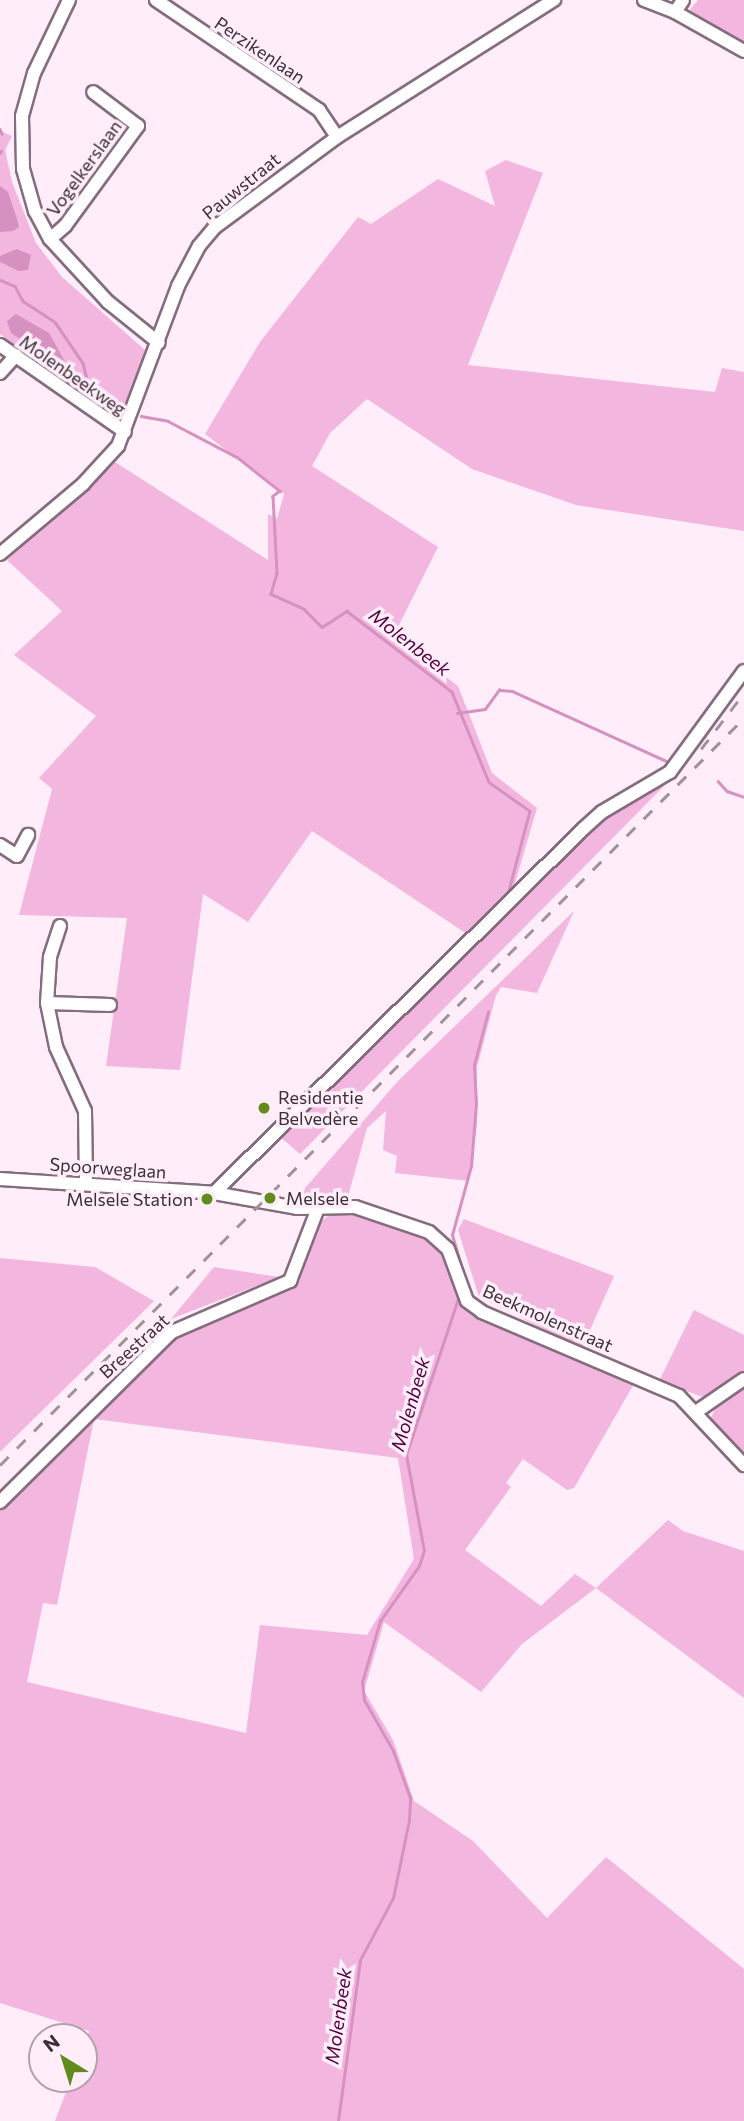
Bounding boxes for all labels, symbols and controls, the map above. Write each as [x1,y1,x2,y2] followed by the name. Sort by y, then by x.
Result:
[211,12,309,88] street label: Perzikenlaan
[42,116,126,220] street label: Vogelkerslaan
[198,148,284,224] street label: Pauwstraat
[16,330,130,420] street label: Molenbeekweg
[365,603,455,681] water label: Molenbeek
[278,1087,363,1130] place label: Residentie Belvedère
[256,1100,272,1116] marker: Residentie Belvedère
[49,1153,167,1183] street label: Spoorweglaan
[286,1187,349,1209] place label: Melsele
[66,1188,193,1210] place label: Melsele Station
[260,1188,280,1208] marker: Melsele
[199,1191,215,1207] marker: Melsele Station
[480,1280,616,1356] street label: Beekmolenstraat
[95,1309,173,1383] street label: Breestraat
[386,1354,434,1454] water label: Molenbeek
[320,1966,356,2066] water label: Molenbeek
[28,2023,98,2093] north arrow
[38,2029,64,2056] text: N

